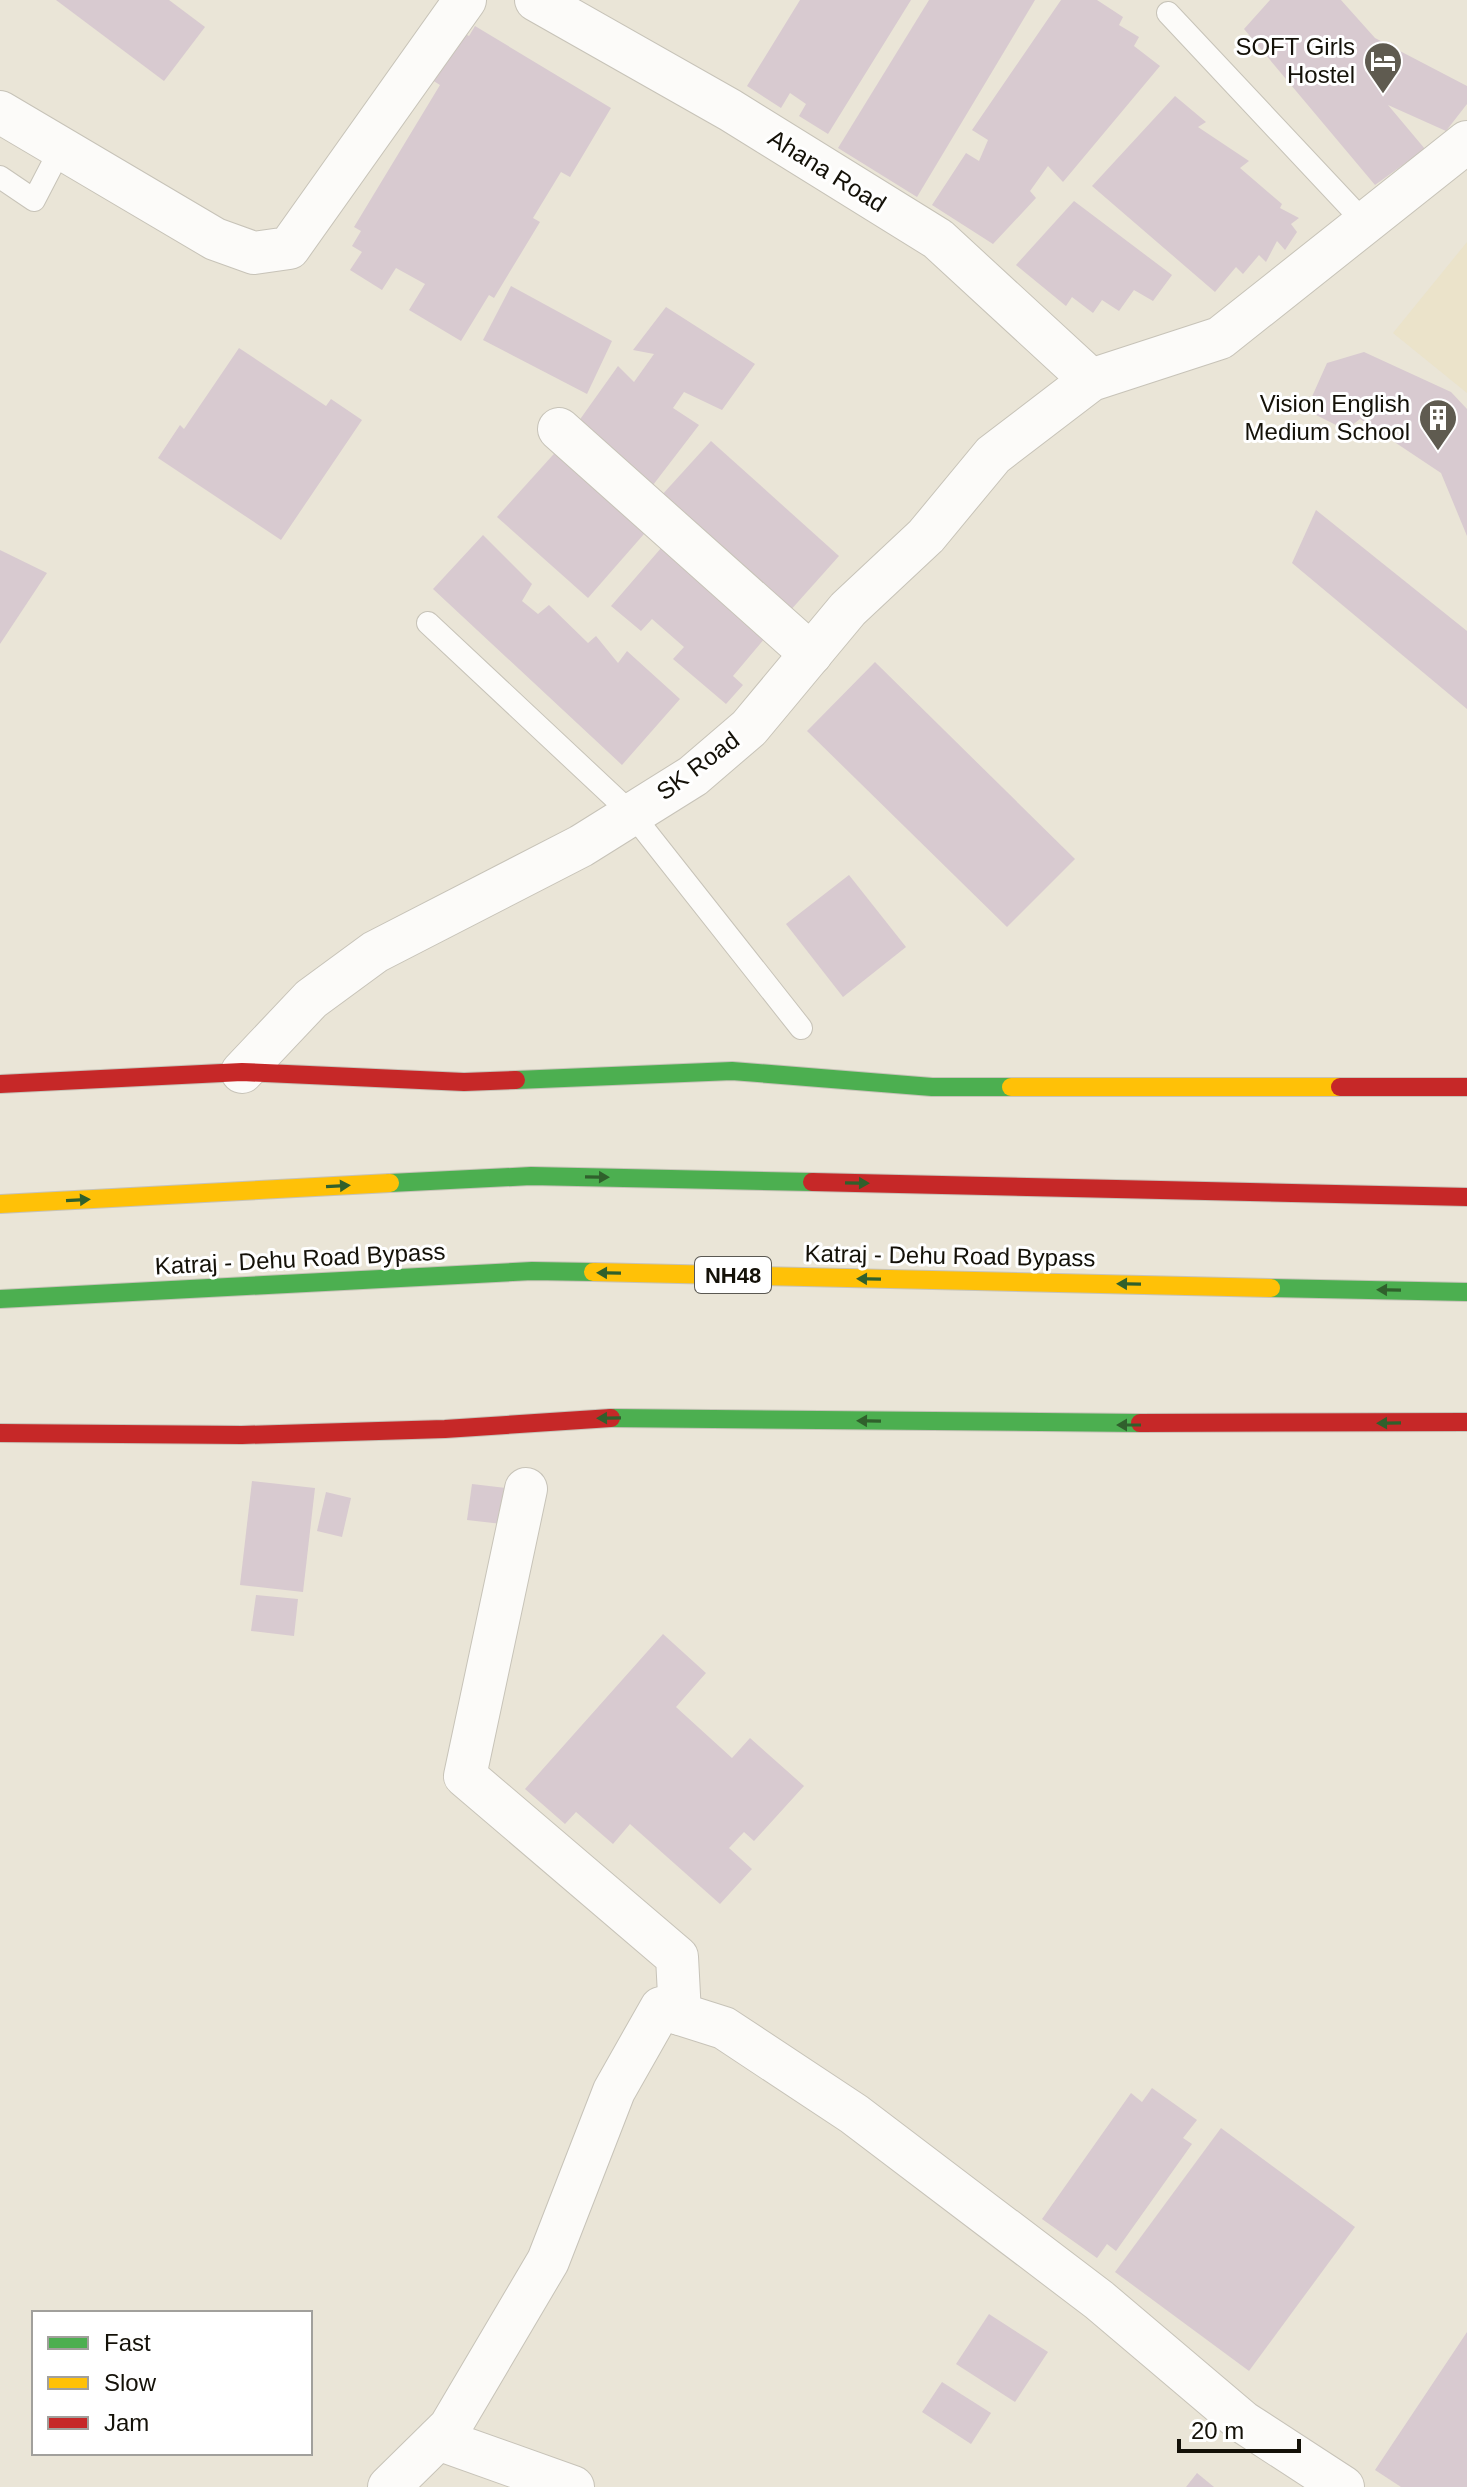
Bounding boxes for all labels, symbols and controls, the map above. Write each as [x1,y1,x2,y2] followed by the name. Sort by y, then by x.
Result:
[1235,33,1355,88] place label: SOFT Girls Hostel
[1362,40,1404,95] hotel icon: SOFT Girls Hostel
[764,124,891,217] street label: Ahana Road
[1245,390,1410,445] place label: Vision English Medium School
[1417,397,1459,452] building icon: Vision English Medium School
[651,726,744,805] street label: SK Road
[585,1171,610,1184] one-way arrow
[845,1177,870,1189] one-way arrow
[326,1179,351,1192] one-way arrow
[66,1193,91,1206] one-way arrow
[154,1237,446,1280] street label: Katraj - Dehu Road Bypass
[804,1239,1096,1272] street label: Katraj - Dehu Road Bypass
[695,1257,771,1293] road number: NH48
[596,1266,621,1279] one-way arrow
[856,1272,881,1285] one-way arrow
[1116,1278,1141,1291] one-way arrow
[1376,1284,1401,1297] one-way arrow
[596,1412,621,1424] one-way arrow
[856,1414,881,1427] one-way arrow
[1376,1417,1401,1429] one-way arrow
[1116,1419,1141,1431] one-way arrow
[32,2311,312,2455] legend
[104,2329,151,2356] text: Fast
[104,2369,157,2396] text: Slow
[1179,2403,1299,2453] scale bar
[104,2409,149,2436] text: Jam
[1191,2417,1244,2444] text: 20 m

